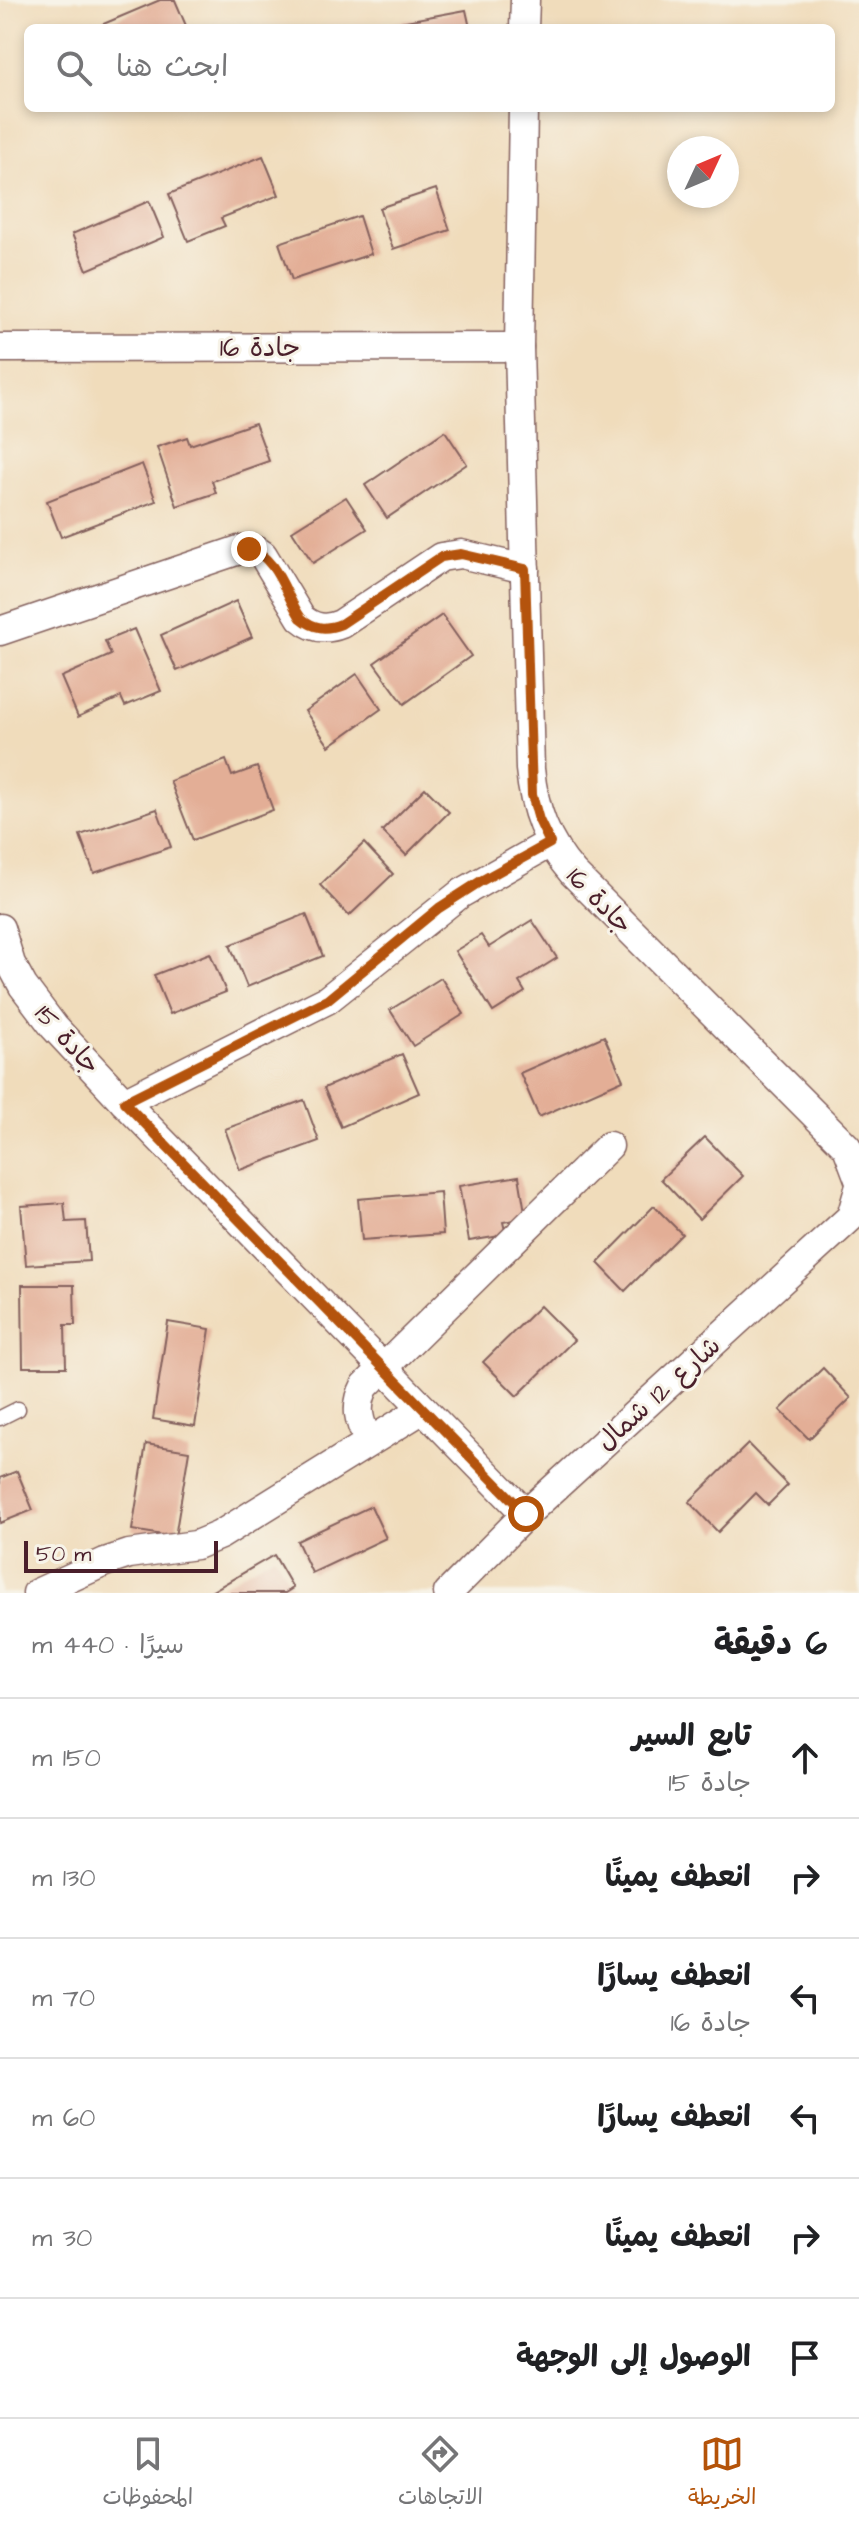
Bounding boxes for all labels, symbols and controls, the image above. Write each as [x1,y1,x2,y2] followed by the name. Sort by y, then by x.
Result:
[24,24,835,112] search box
[52,46,96,90] icon: search
[116,46,228,88] text: ابحث هنا
[667,136,739,208] north arrow
[220,330,300,366] street label: جادة 16
[231,531,267,567] route end
[558,859,640,942] street label: جادة 16
[26,997,108,1082] street label: جادة 15
[589,1328,729,1459] street label: شارع 12 شمال
[508,1496,544,1532] route start
[24,1537,218,1573] scale bar
[36,1539,91,1570] text: 50 m
[714,1620,827,1668] text: 6 دقيقة
[32,1627,184,1663] text: سيرًا · 440 m
[632,1715,751,1757] text: تابع السير
[783,1736,827,1780] icon: ahead
[32,1740,101,1776] text: 150 m
[668,1765,751,1801] text: جادة 15
[605,1856,751,1898] text: انعطف يمينًا
[783,1856,827,1900] icon: right
[32,1860,96,1896] text: 130 m
[597,1955,751,1997] text: انعطف يسارًا
[783,1976,827,2020] icon: left
[32,1980,95,2016] text: 70 m
[670,2005,751,2041] text: جادة 16
[597,2096,751,2138] text: انعطف يسارًا
[783,2096,827,2140] icon: left
[32,2100,95,2136] text: 60 m
[605,2216,751,2258] text: انعطف يمينًا
[783,2216,827,2260] icon: right
[32,2220,92,2256] text: 30 m
[516,2336,751,2378] text: الوصول إلى الوجهة
[783,2336,827,2380] icon: arrive
[102,2432,193,2516] tab: المحفوظات
[398,2432,483,2516] tab: الاتجاهات
[688,2432,757,2516] tab: الخريطة

